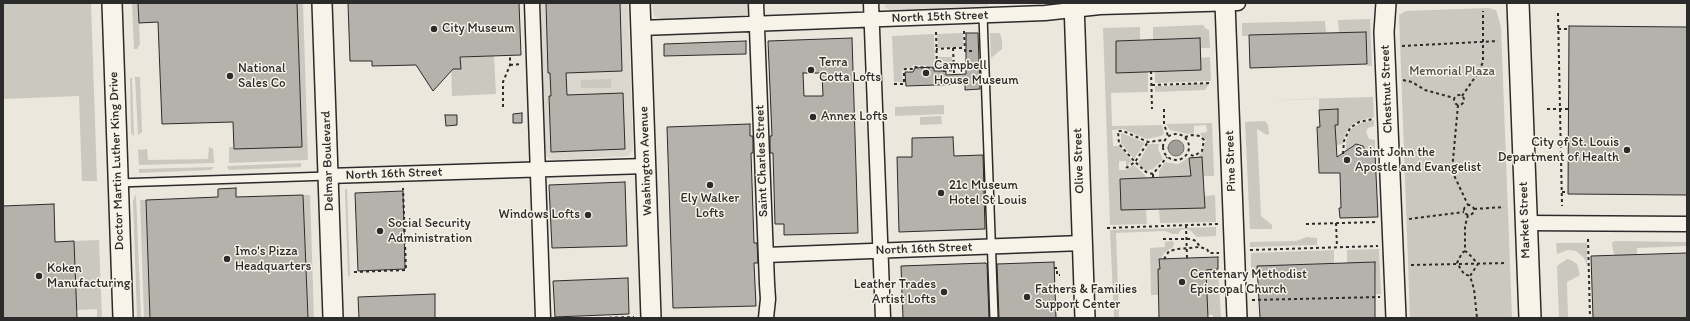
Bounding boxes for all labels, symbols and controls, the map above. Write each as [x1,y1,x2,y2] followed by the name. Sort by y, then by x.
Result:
[891,8,989,26] street label: North 15th Street
[442,21,515,37] place label: City Museum
[429,24,439,34] marker: City Museum
[1378,44,1396,134] street label: Chestnut Street
[819,55,881,86] place label: Terra Cotta Lofts
[934,58,1019,89] place label: Campbell House Museum
[238,61,286,92] place label: National Sales Co
[1409,64,1495,80] park label: Memorial Plaza
[806,65,816,75] marker: Terra Cotta Lofts
[921,68,931,78] marker: Campbell House Museum
[106,71,128,251] street label: Doctor Martin Luther King Drive
[225,71,235,81] marker: National Sales Co
[752,105,772,217] street label: Saint Charles Street
[636,106,656,216] street label: Washington Avenue
[821,109,888,125] place label: Annex Lofts
[318,110,338,212] street label: Delmar Boulevard
[808,112,818,122] marker: Annex Lofts
[1070,128,1088,194] street label: Olive Street
[1222,130,1240,192] street label: Pine Street
[1498,135,1619,166] place label: City of St. Louis Department of Health
[1355,145,1481,176] place label: Saint John the Apostle and Evangelist
[1622,145,1632,155] marker: City of St. Louis Department of Health
[1342,155,1352,165] marker: Saint John the Apostle and Evangelist
[345,165,443,183] street label: North 16th Street
[949,178,1027,209] place label: 21c Museum Hotel St Louis
[705,180,715,190] marker: Ely Walker Lofts
[1516,181,1534,259] street label: Market Street
[936,188,946,198] marker: 21c Museum Hotel St Louis
[681,191,739,222] place label: Ely Walker Lofts
[499,207,580,223] place label: Windows Lofts
[583,210,593,220] marker: Windows Lofts
[388,216,472,247] place label: Social Security Administration
[375,226,385,236] marker: Social Security Administration
[875,240,973,258] street label: North 16th Street
[235,244,311,275] place label: Imo's Pizza Headquarters
[222,254,232,264] marker: Imo's Pizza Headquarters
[47,261,131,292] place label: Koken Manufacturing
[1190,267,1307,298] place label: Centenary Methodist Episcopal Church
[34,271,44,281] marker: Koken Manufacturing
[854,277,936,308] place label: Leather Trades Artist Lofts
[1177,277,1187,287] marker: Centenary Methodist Episcopal Church
[1035,282,1137,313] place label: Fathers & Families Support Center
[939,287,949,297] marker: Leather Trades Artist Lofts
[1022,292,1032,302] marker: Fathers & Families Support Center

